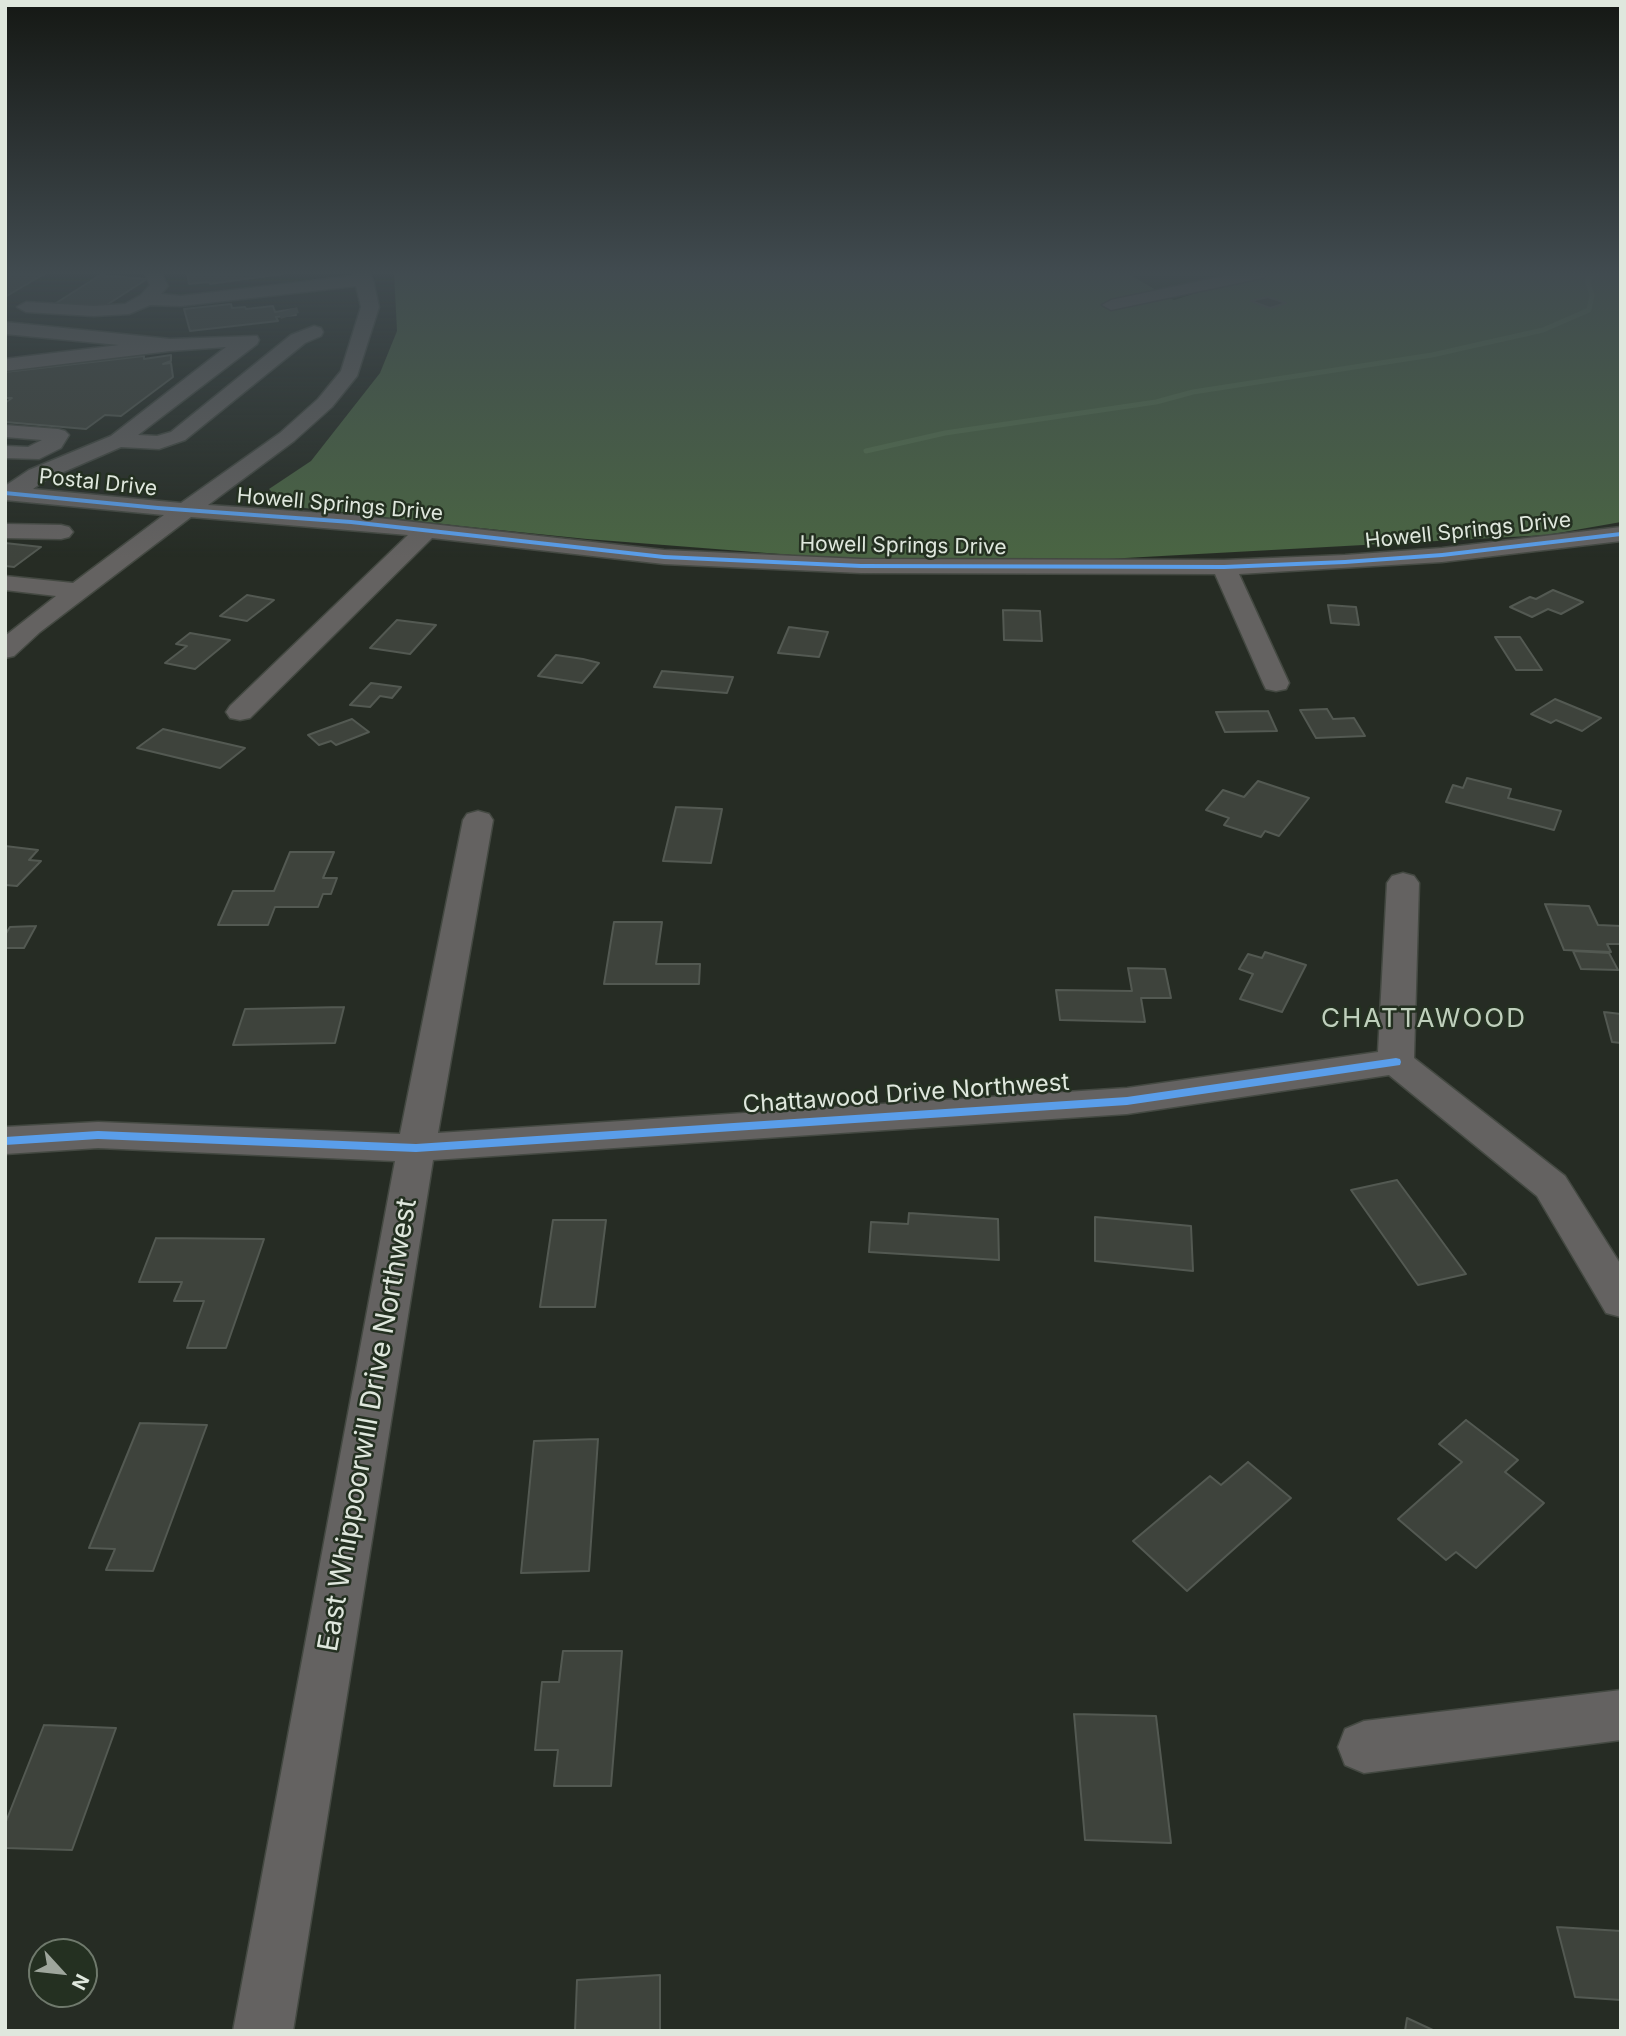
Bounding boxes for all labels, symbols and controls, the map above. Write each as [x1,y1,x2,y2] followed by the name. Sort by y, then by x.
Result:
[38,464,158,502] street label: Postal Drive
[236,483,444,527] street label: Howell Springs Drive
[1364,508,1572,554] street label: Howell Springs Drive
[799,532,1007,560] street label: Howell Springs Drive
[1322,1003,1526,1035] district label: CHATTAWOOD
[742,1068,1070,1120] street label: Chattawood Drive Northwest
[312,1196,424,1654] street label: East Whippoorwill Drive Northwest
[28,1938,98,2008] north arrow
[67,1970,94,1994] text: N

